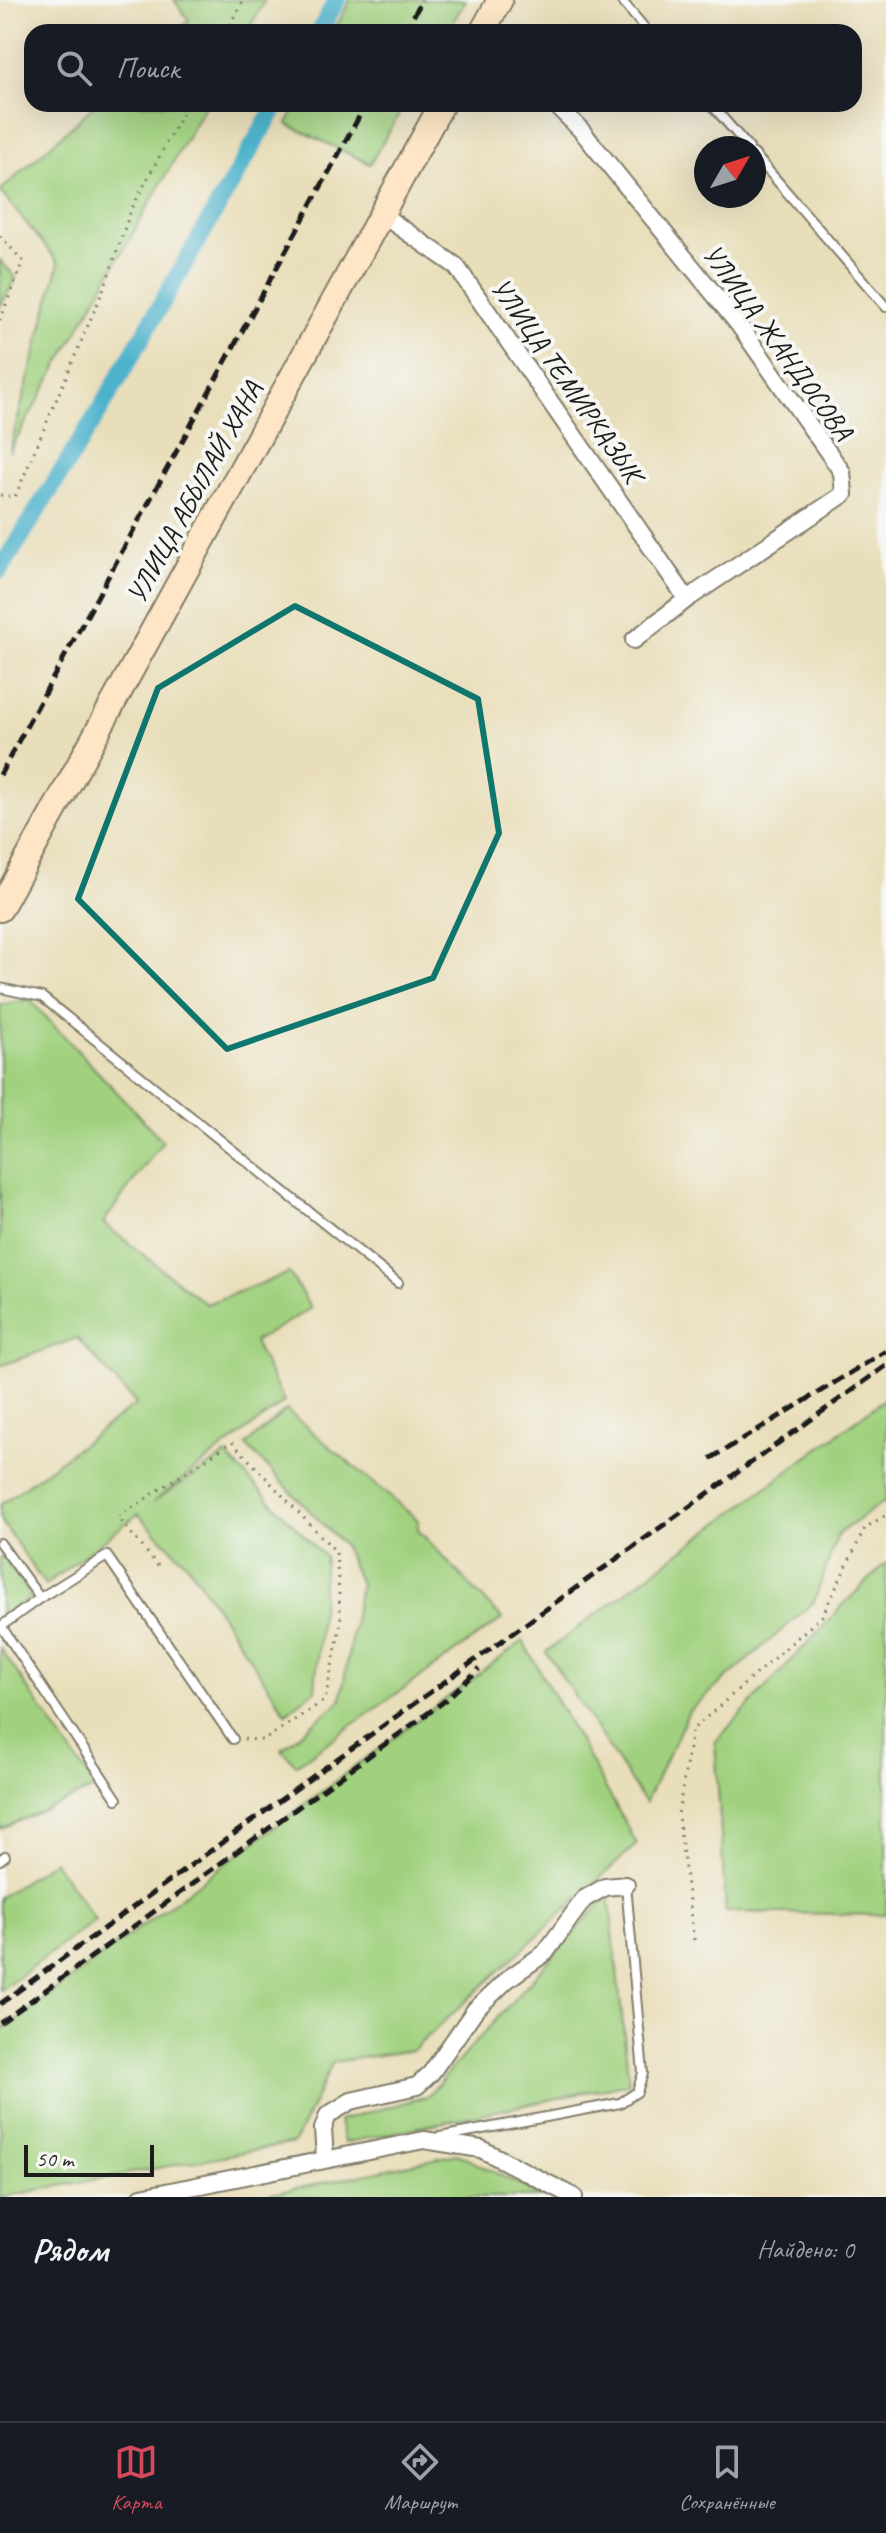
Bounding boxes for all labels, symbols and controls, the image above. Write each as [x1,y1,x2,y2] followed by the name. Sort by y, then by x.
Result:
[24,24,862,112] search box
[52,46,96,90] icon: search
[116,49,179,87] text: Поиск
[694,136,766,208] north arrow
[695,237,862,448] street label: УЛИЦА ЖАНДОСОВА
[483,271,654,494] street label: УЛИЦА ТЕМИРКАЗЫК
[118,374,270,609] street label: УЛИЦА АБЫЛАЙ ХАНА
[24,2141,154,2177] scale bar
[36,2145,73,2173] text: 50 m
[32,2228,108,2271] text: Рядом
[757,2233,854,2266] text: Найдено: 0
[111,2440,162,2516] tab: Карта
[384,2440,457,2516] tab: Маршрут
[679,2440,775,2516] tab: Сохранённые

